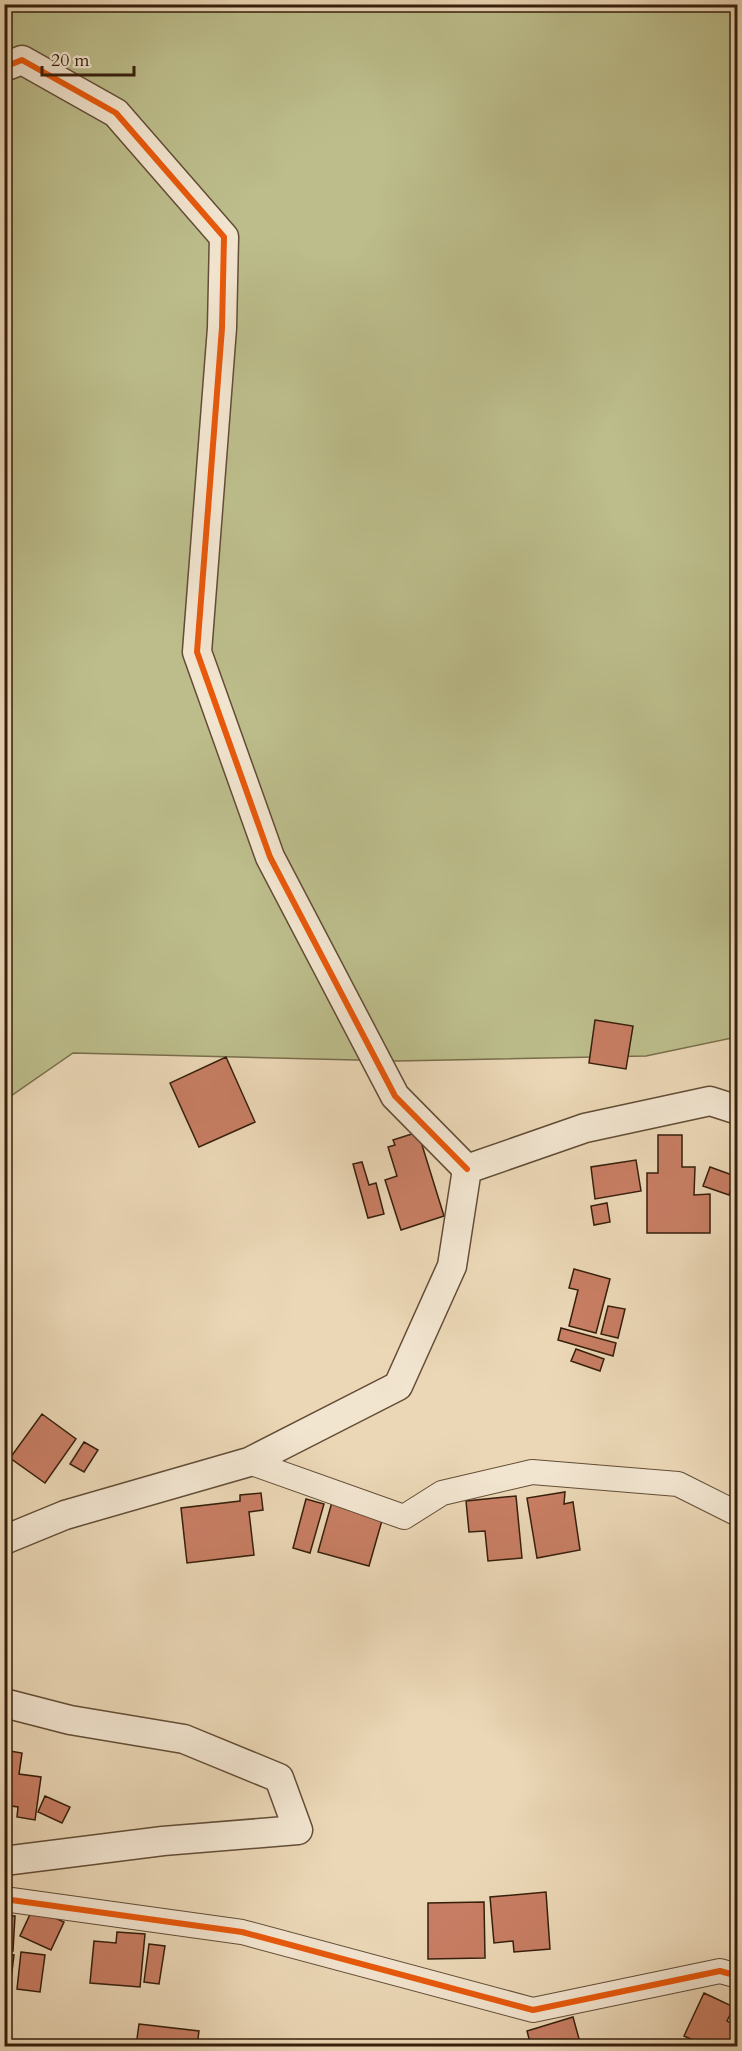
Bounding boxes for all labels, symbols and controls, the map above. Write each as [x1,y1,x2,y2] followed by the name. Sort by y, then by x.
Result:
[42,39,134,77] scale bar
[51,48,90,73] text: 20 m

